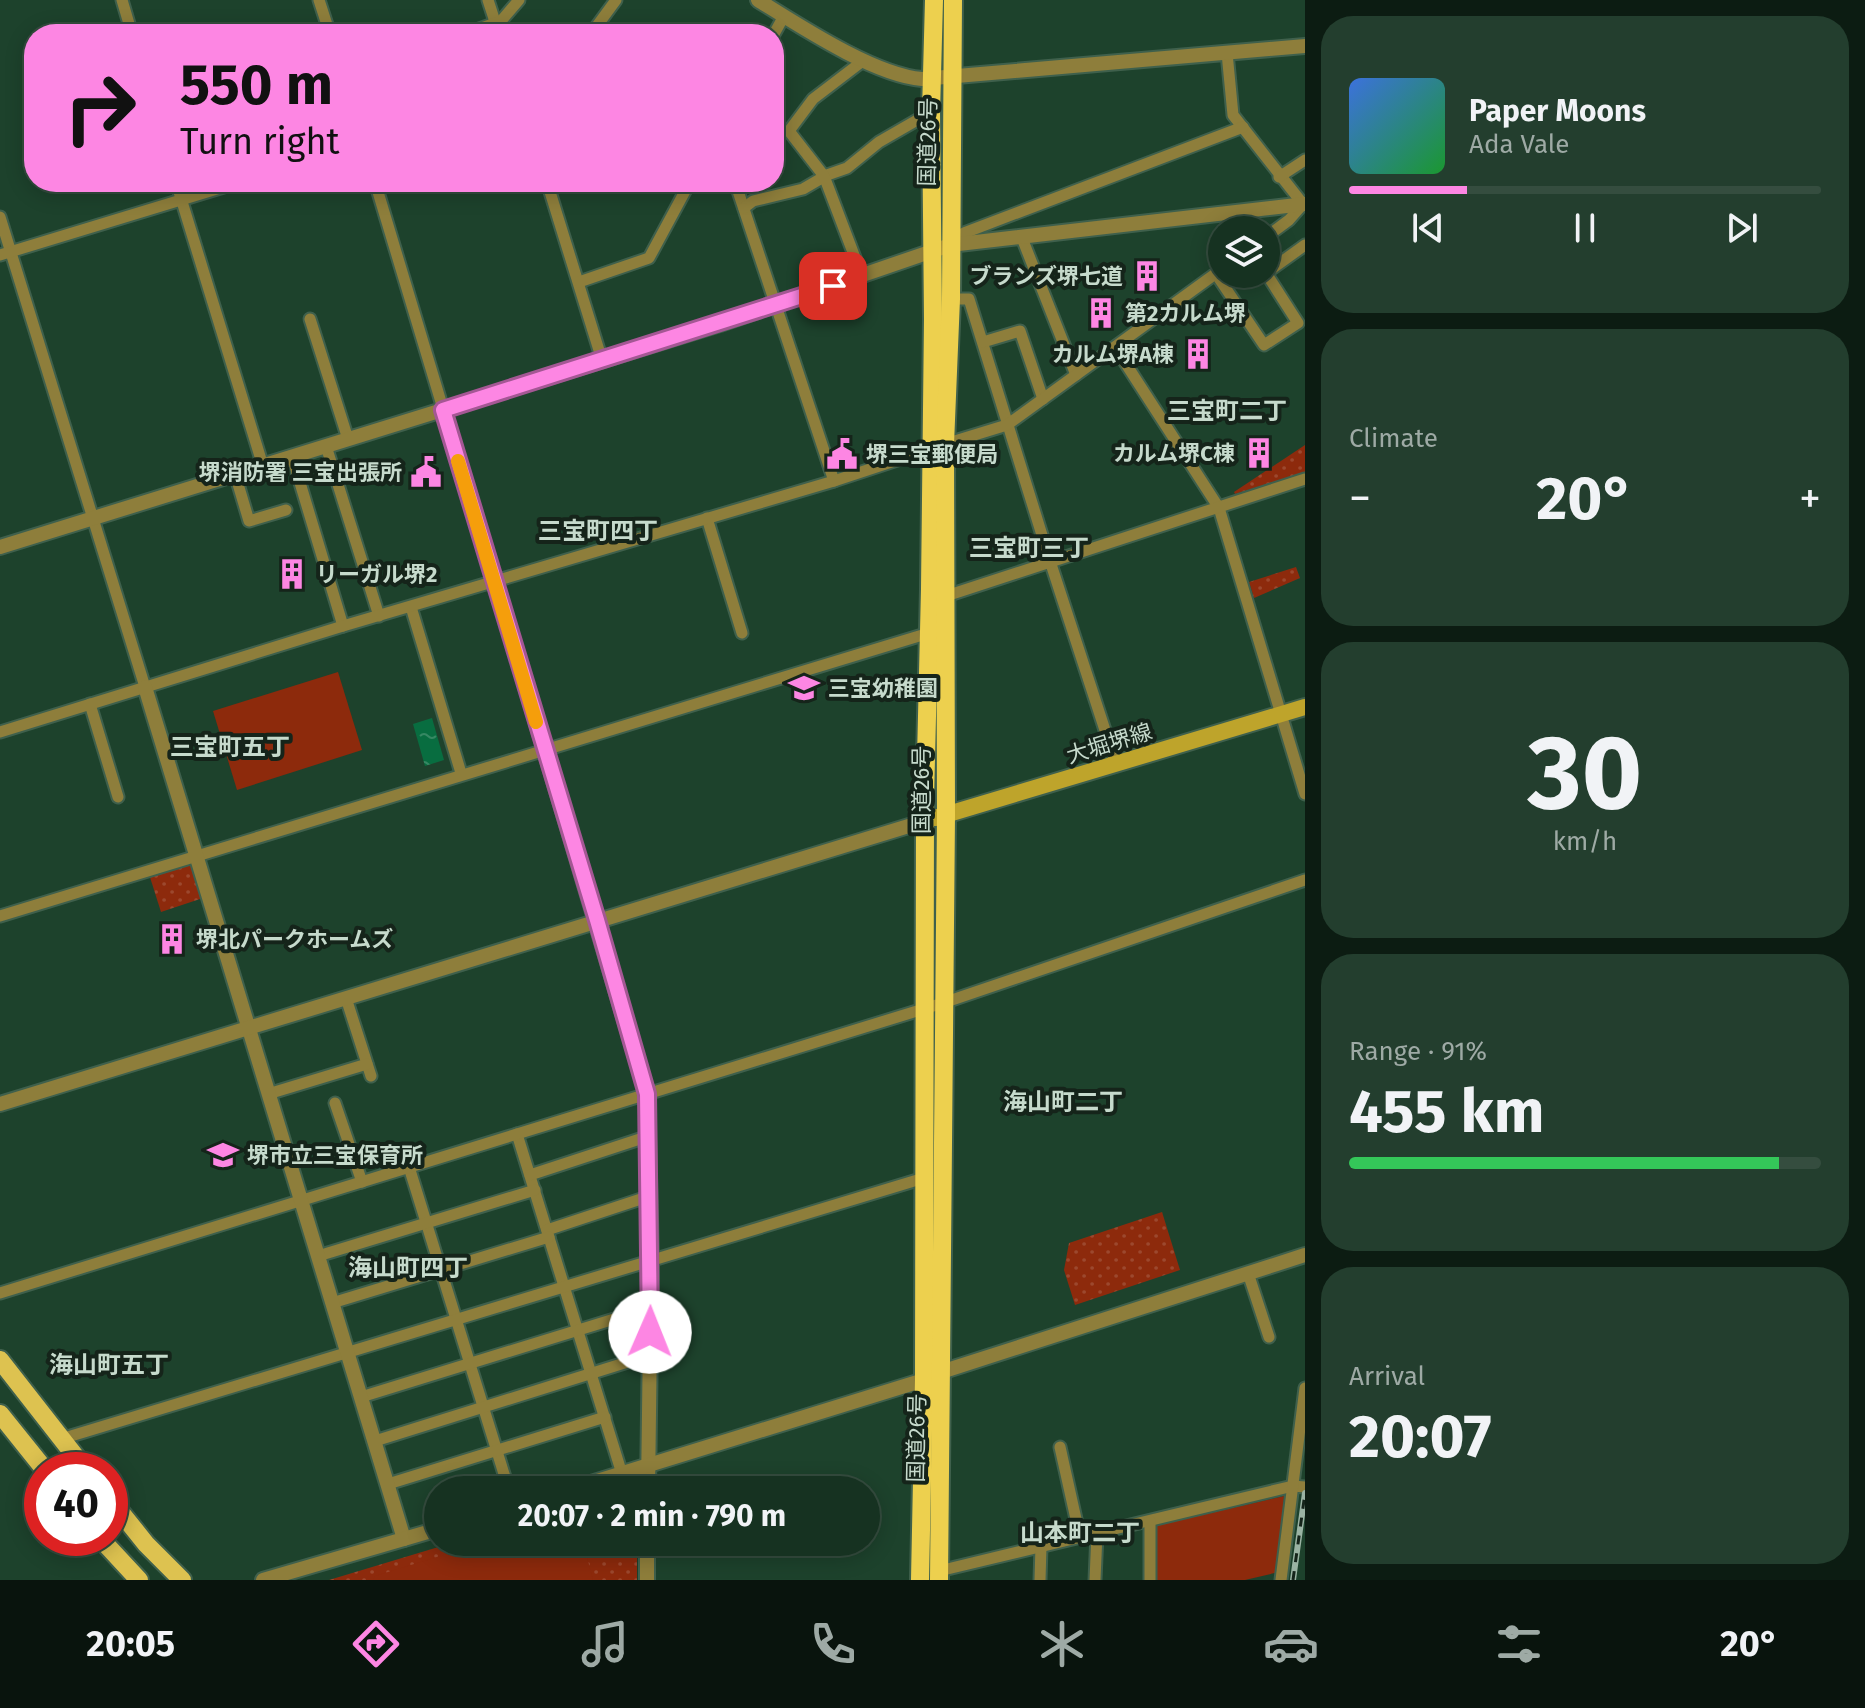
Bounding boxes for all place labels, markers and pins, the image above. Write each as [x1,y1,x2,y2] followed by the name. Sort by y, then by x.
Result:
[799,252,867,320] pin
[1130,259,1164,293] building icon: ブランズ堺七道
[969,263,1123,290] place label: ブランズ堺七道
[1084,296,1118,330] building icon: 第2カルム堺
[1125,300,1246,327] place label: 第2カルム堺
[1181,337,1215,371] building icon: カルム堺A棟
[1051,341,1174,368] place label: カルム堺A棟
[1242,436,1276,470] building icon: カルム堺C棟
[825,437,859,471] public building icon: 堺三宝郵便局
[1113,440,1235,467] place label: カルム堺C棟
[866,441,998,468] place label: 堺三宝郵便局
[409,455,443,489] public building icon: 堺消防署 三宝出張所
[199,459,402,486] place label: 堺消防署 三宝出張所
[275,557,309,591] building icon: リーガル堺2
[316,561,437,588] place label: リーガル堺2
[787,671,821,705] school or university icon: 三宝幼稚園
[828,675,938,702] place label: 三宝幼稚園
[155,922,189,956] building icon: 堺北パークホームズ
[196,926,393,953] place label: 堺北パークホームズ
[206,1138,240,1172] school or university icon: 堺市立三宝保育所
[247,1142,423,1169] place label: 堺市立三宝保育所

